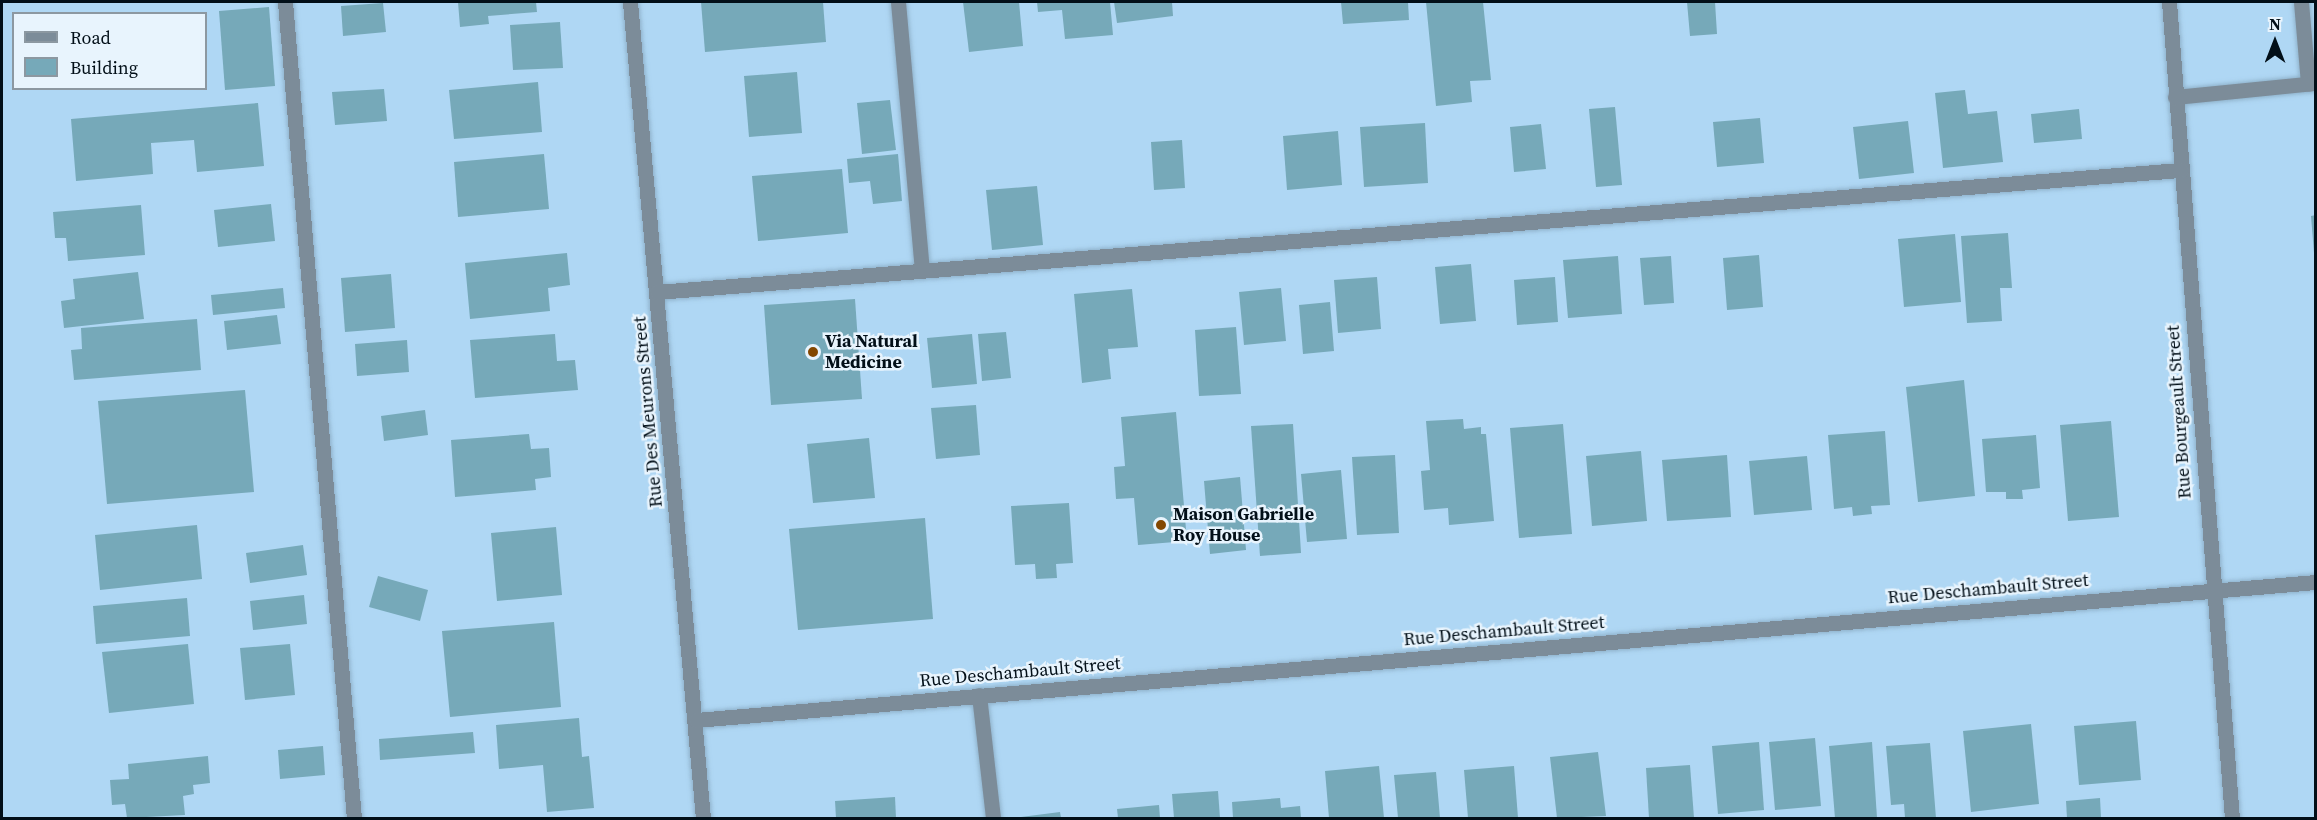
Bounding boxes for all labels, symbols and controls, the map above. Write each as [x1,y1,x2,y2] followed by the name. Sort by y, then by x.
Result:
[12,12,207,90] legend
[2245,12,2305,72] north arrow
[2269,13,2281,35] text: N
[70,25,111,50] text: Road
[70,55,138,80] text: Building
[629,316,667,508] street label: Rue Des Meurons Street
[2162,325,2196,499] street label: Rue Bourgeault Street
[825,331,918,374] place label: Via Natural Medicine
[806,345,820,359] marker: Via Natural Medicine
[1173,504,1314,546] place label: Maison Gabrielle Roy House
[1154,518,1168,532] marker: Maison Gabrielle Roy House
[1887,569,2089,609] street label: Rue Deschambault Street
[1403,611,1605,651] street label: Rue Deschambault Street
[919,652,1121,692] street label: Rue Deschambault Street

